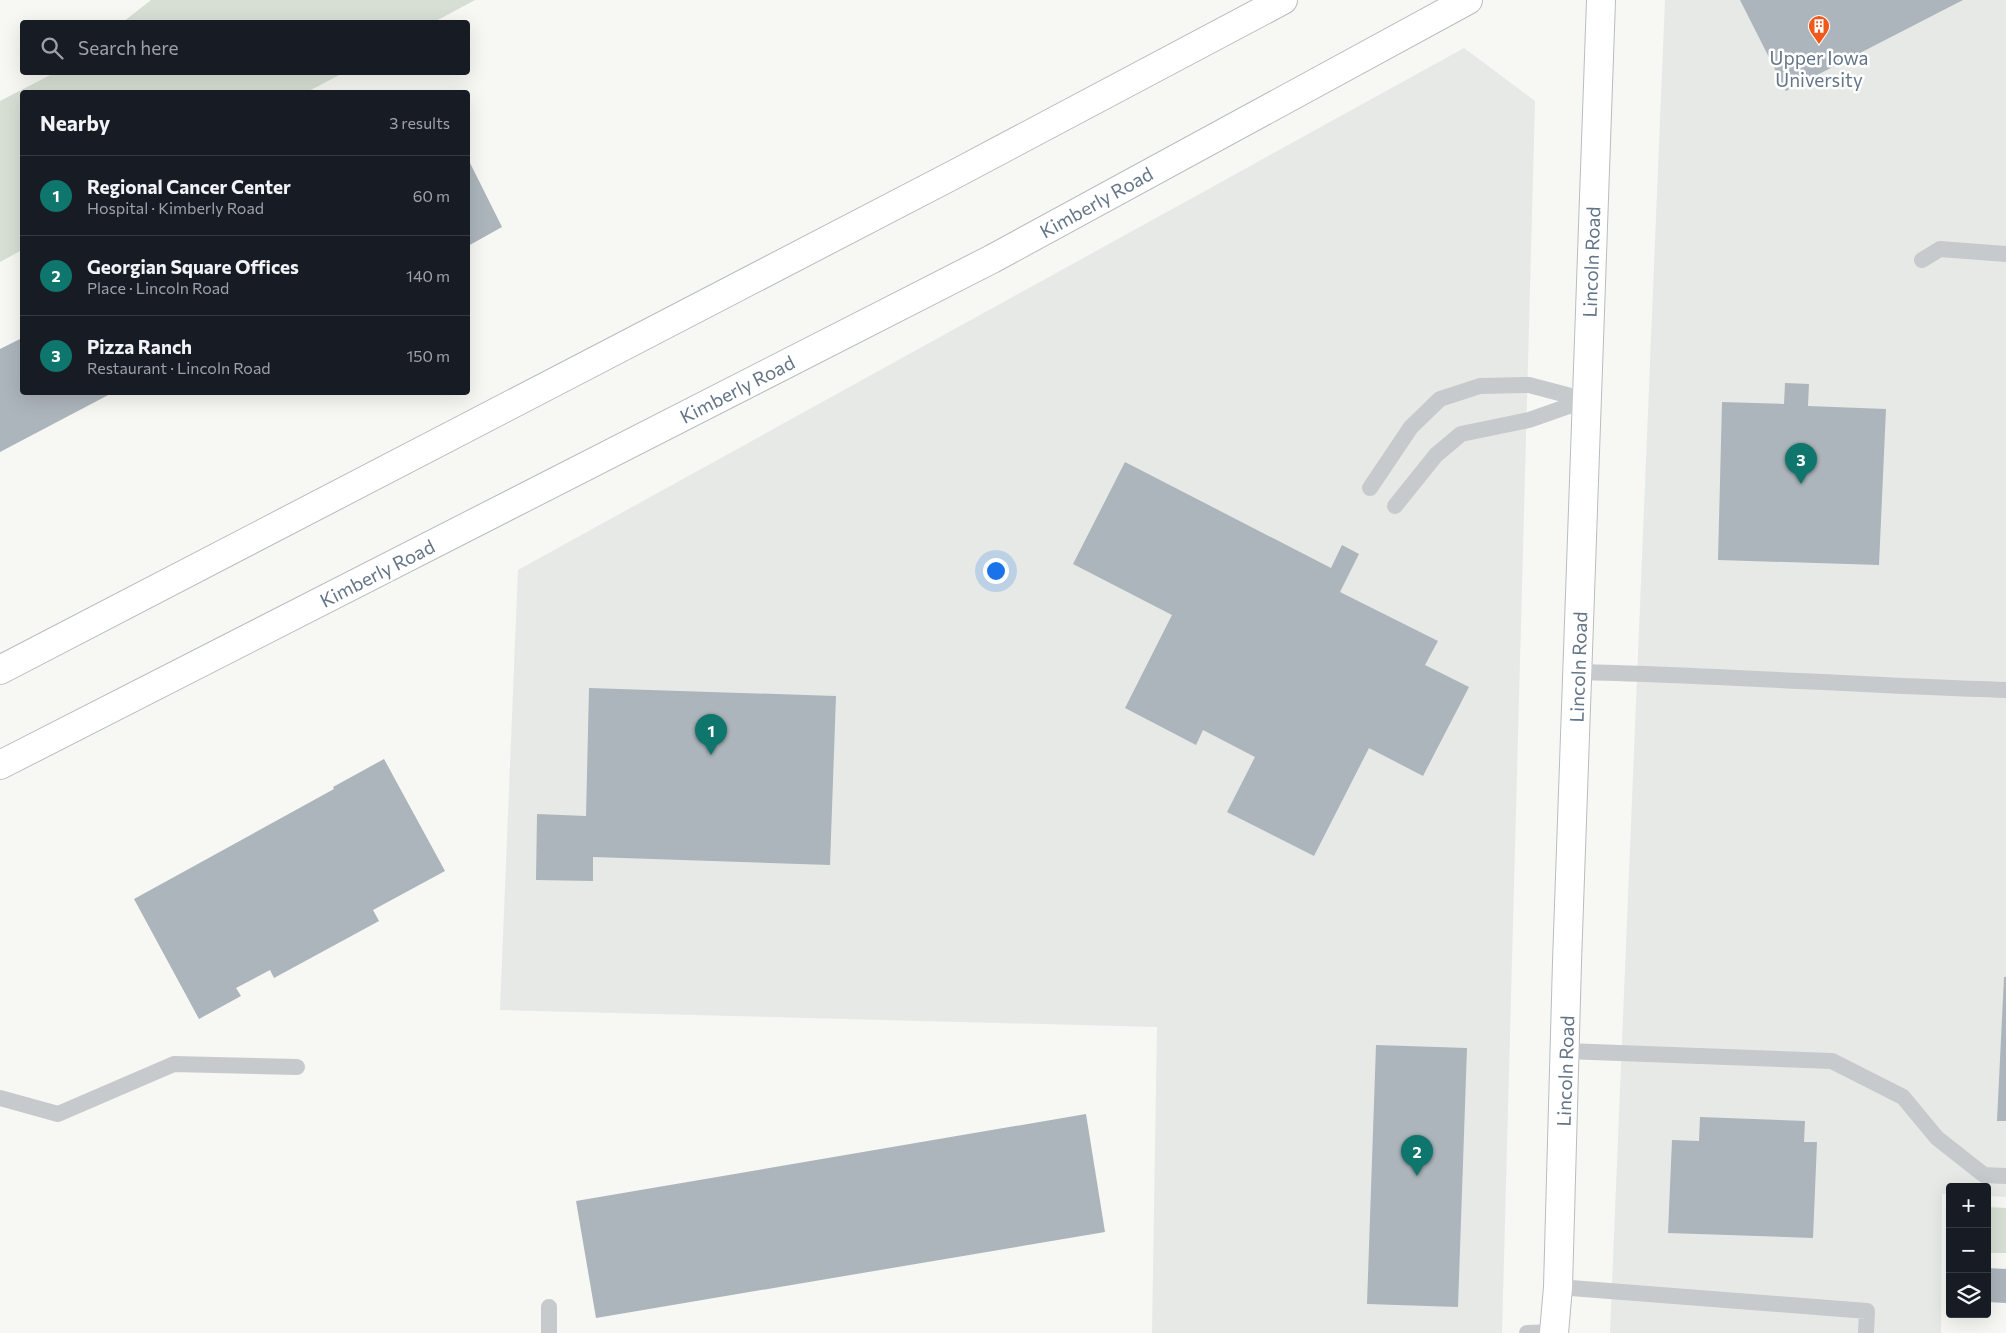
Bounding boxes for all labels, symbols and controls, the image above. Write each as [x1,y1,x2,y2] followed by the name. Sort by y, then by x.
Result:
[1807,14,1831,45] building icon: Upper Iowa University
[20,20,470,75] search box
[38,34,66,62] icon: search
[78,36,178,59] text: Search here
[1770,46,1868,91] place label: Upper Iowa University
[40,110,110,135] text: Nearby
[389,113,450,132] text: 3 results
[1035,161,1157,243] street label: Kimberly Road
[87,175,291,198] text: Regional Cancer Center
[52,186,60,205] text: 1
[413,186,450,205] text: 60 m
[87,198,264,217] text: Hospital · Kimberly Road
[1578,206,1604,318] street label: Lincoln Road
[87,255,299,278] text: Georgian Square Offices
[51,266,61,285] text: 2
[406,266,450,285] text: 140 m
[87,278,229,297] text: Place · Lincoln Road
[87,335,192,358] text: Pizza Ranch
[51,346,61,365] text: 3
[407,346,450,365] text: 150 m
[676,350,798,428] street label: Kimberly Road
[87,358,271,377] text: Restaurant · Lincoln Road
[1785,443,1817,484] pin: 3
[316,534,438,612] street label: Kimberly Road
[983,558,1009,584] your location
[1565,611,1591,723] street label: Lincoln Road
[695,714,727,755] pin: 1
[1552,1015,1578,1127] street label: Lincoln Road
[1401,1135,1433,1176] pin: 2
[1946,1183,1991,1318] map controls
[1946,1183,1991,1228] button: +
[1946,1228,1991,1273] button: −
[1946,1273,1991,1318] button: layers

